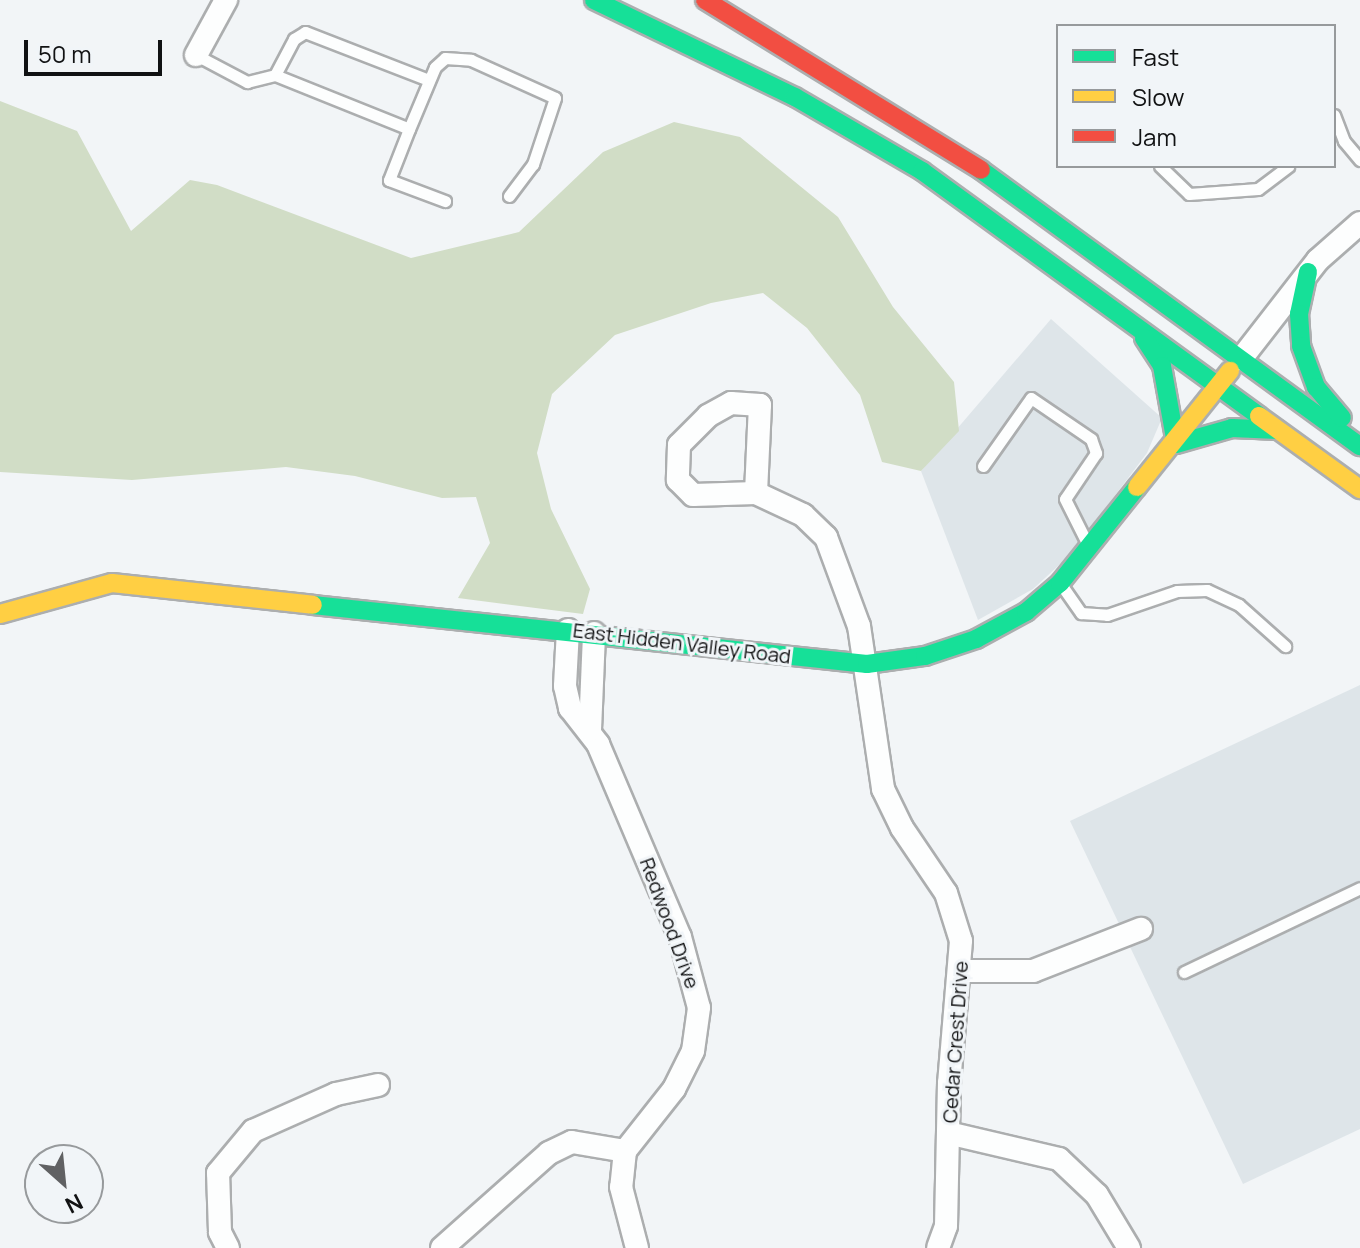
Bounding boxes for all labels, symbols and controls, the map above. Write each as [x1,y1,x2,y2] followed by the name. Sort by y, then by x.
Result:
[28,24,166,74] scale bar
[1056,24,1336,168] legend
[38,37,92,70] text: 50 m
[1132,40,1179,73] text: Fast
[1132,80,1185,113] text: Slow
[1132,120,1177,153] text: Jam
[572,618,792,668] street label: East Hidden Valley Road
[635,854,705,992] street label: Redwood Drive
[937,960,973,1124] street label: Cedar Crest Drive
[24,1144,104,1224] north arrow
[60,1187,88,1221] text: N

